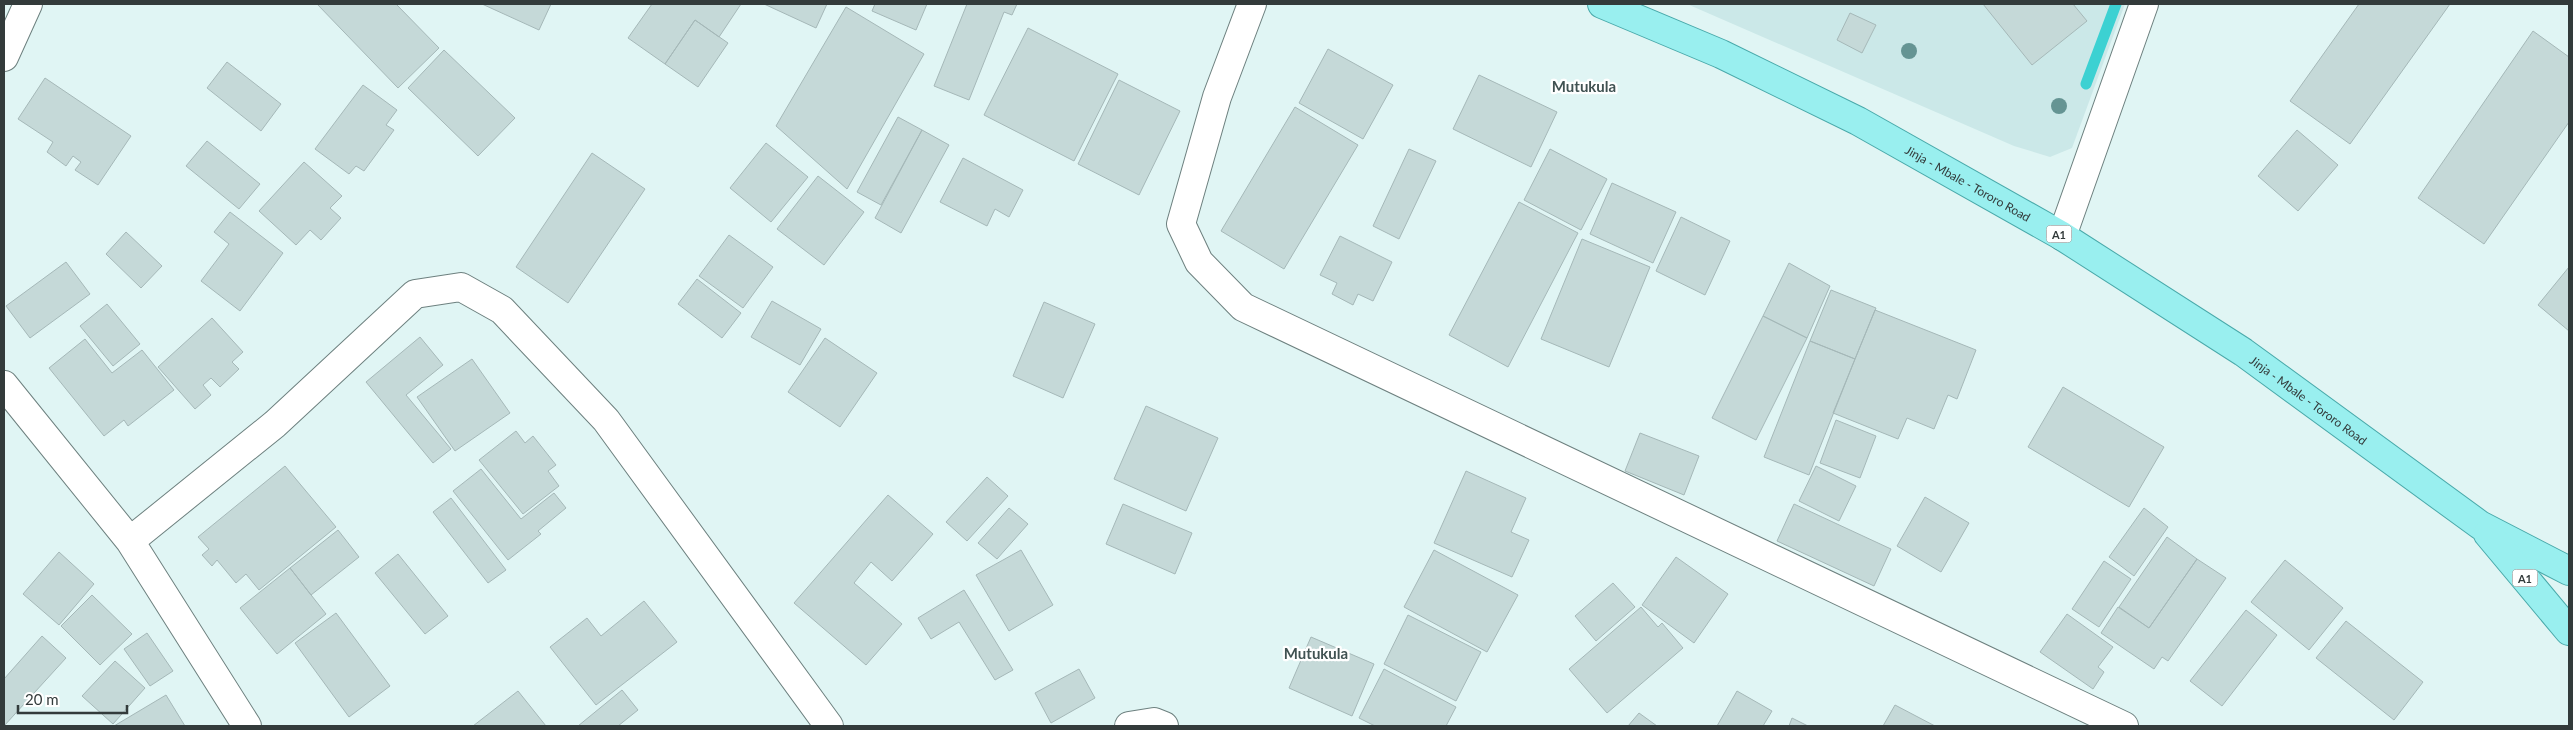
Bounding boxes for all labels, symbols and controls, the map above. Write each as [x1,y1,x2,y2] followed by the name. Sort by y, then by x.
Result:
[1552,77,1616,95] district label: Mutukula
[1903,142,2033,224] street label: Jinja - Mbale - Tororo Road
[2046,225,2072,242] road number: A1
[2247,352,2370,448] street label: Jinja - Mbale - Tororo Road
[2512,570,2538,586] road number: A1
[1284,644,1348,662] district label: Mutukula
[18,682,126,714] scale bar
[25,690,59,708] text: 20 m

